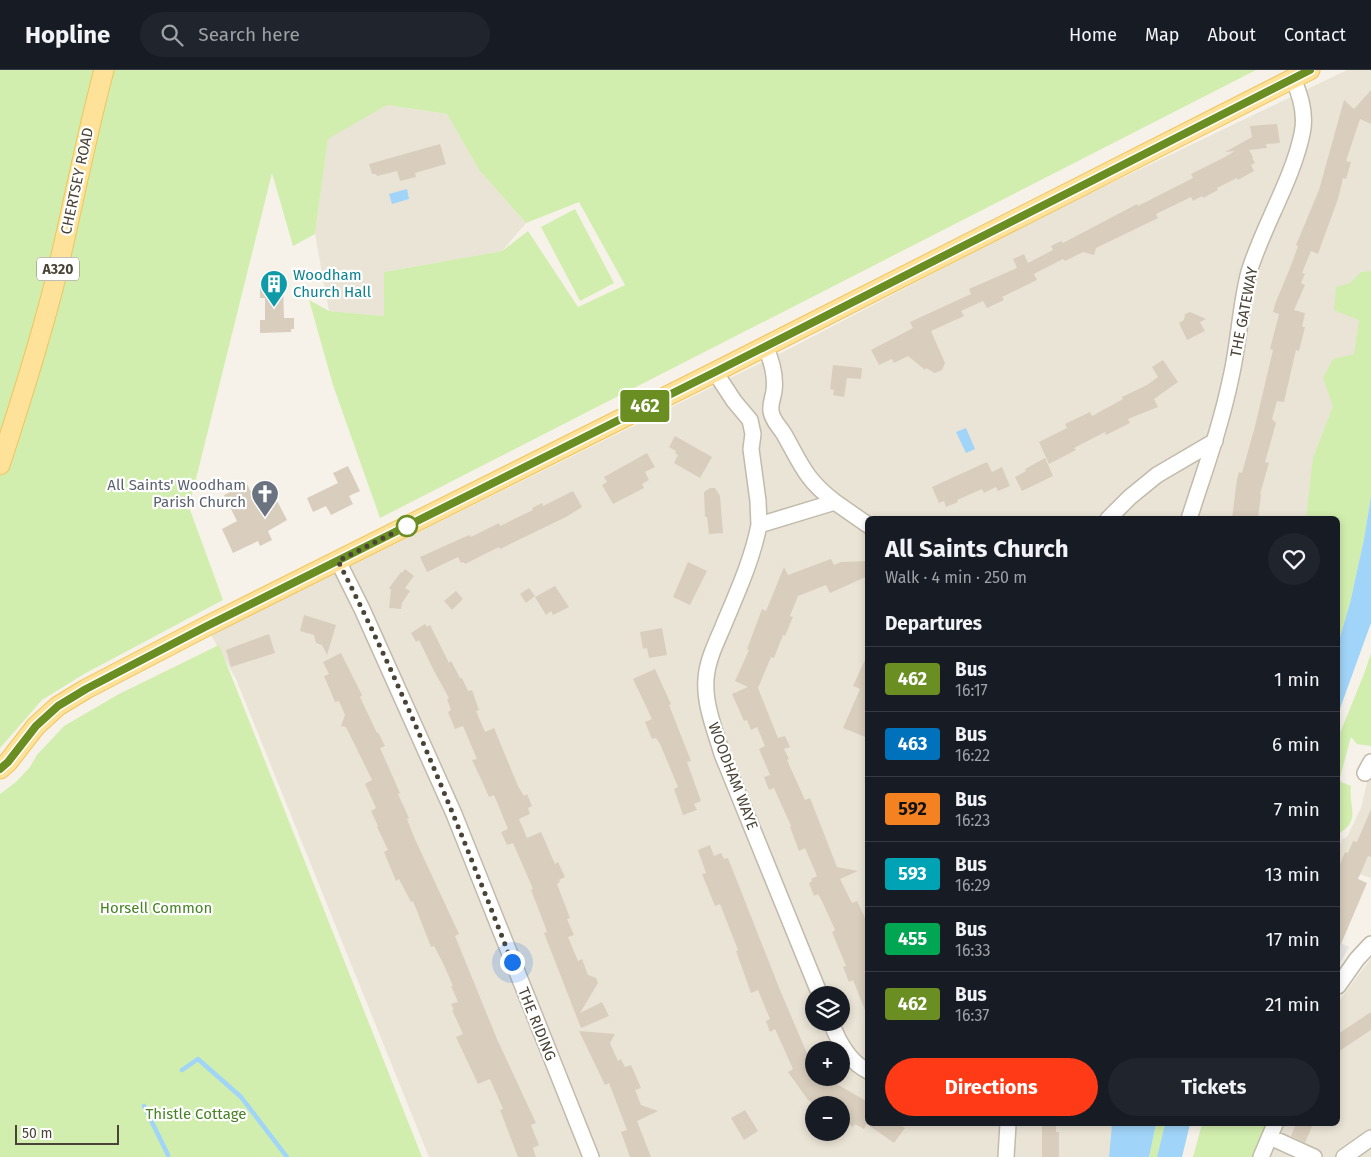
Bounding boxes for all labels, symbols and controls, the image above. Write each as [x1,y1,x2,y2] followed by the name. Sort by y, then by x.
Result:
[140,12,490,57] search box
[25,21,110,49] text: Hopline
[158,21,186,49] icon: search
[198,23,300,46] text: Search here
[1069,24,1117,46] text: Home
[1145,24,1179,46] text: Map
[1207,24,1256,46] text: About
[1284,24,1346,46] text: Contact
[57,126,97,236] street label: CHERTSEY ROAD
[37,258,79,280] road number: A320
[1226,265,1262,359] street label: THE GATEWAY
[293,266,372,301] place label: Woodham Church Hall
[259,269,289,308] building icon: Woodham Church Hall
[616,390,674,422] line badge: 462
[630,395,660,417] text: 462
[107,476,246,511] place label: All Saints' Woodham Parish Church
[250,479,280,518] church icon: All Saints' Woodham Parish Church
[396,515,418,537] unlabelled marker
[1268,533,1320,585] button: heart
[885,535,1069,563] text: All Saints Church
[885,568,1027,587] text: Walk · 4 min · 250 m
[885,612,982,635] text: Departures
[955,658,987,681] text: Bus
[898,668,927,690] text: 462
[1274,668,1320,691] text: 1 min
[955,681,988,700] text: 16:17
[704,720,762,832] street label: WOODHAM WAYE
[955,723,987,746] text: Bus
[898,733,927,755] text: 463
[1272,733,1320,756] text: 6 min
[955,746,990,765] text: 16:22
[955,788,987,811] text: Bus
[898,798,927,820] text: 592
[1274,798,1320,821] text: 7 min
[955,811,990,830] text: 16:23
[955,853,987,876] text: Bus
[898,863,927,885] text: 593
[1264,863,1320,886] text: 13 min
[955,876,990,895] text: 16:29
[100,899,212,917] park label: Horsell Common
[955,918,987,941] text: Bus
[898,928,927,950] text: 455
[1266,928,1320,951] text: 17 min
[955,941,990,960] text: 16:33
[500,950,525,975] your location
[955,983,987,1006] text: Bus
[514,985,560,1063] street label: THE RIDING
[805,986,850,1141] map controls
[805,986,850,1031] button: layers
[898,993,927,1015] text: 462
[1265,993,1320,1016] text: 21 min
[955,1006,989,1025] text: 16:37
[805,1041,850,1086] button: +
[885,1058,1098,1116] button: Directions
[1108,1058,1320,1116] button: Tickets
[805,1096,850,1141] button: −
[146,1105,246,1123] park label: Thistle Cottage
[15,1122,119,1145] scale bar
[22,1125,53,1142] text: 50 m

